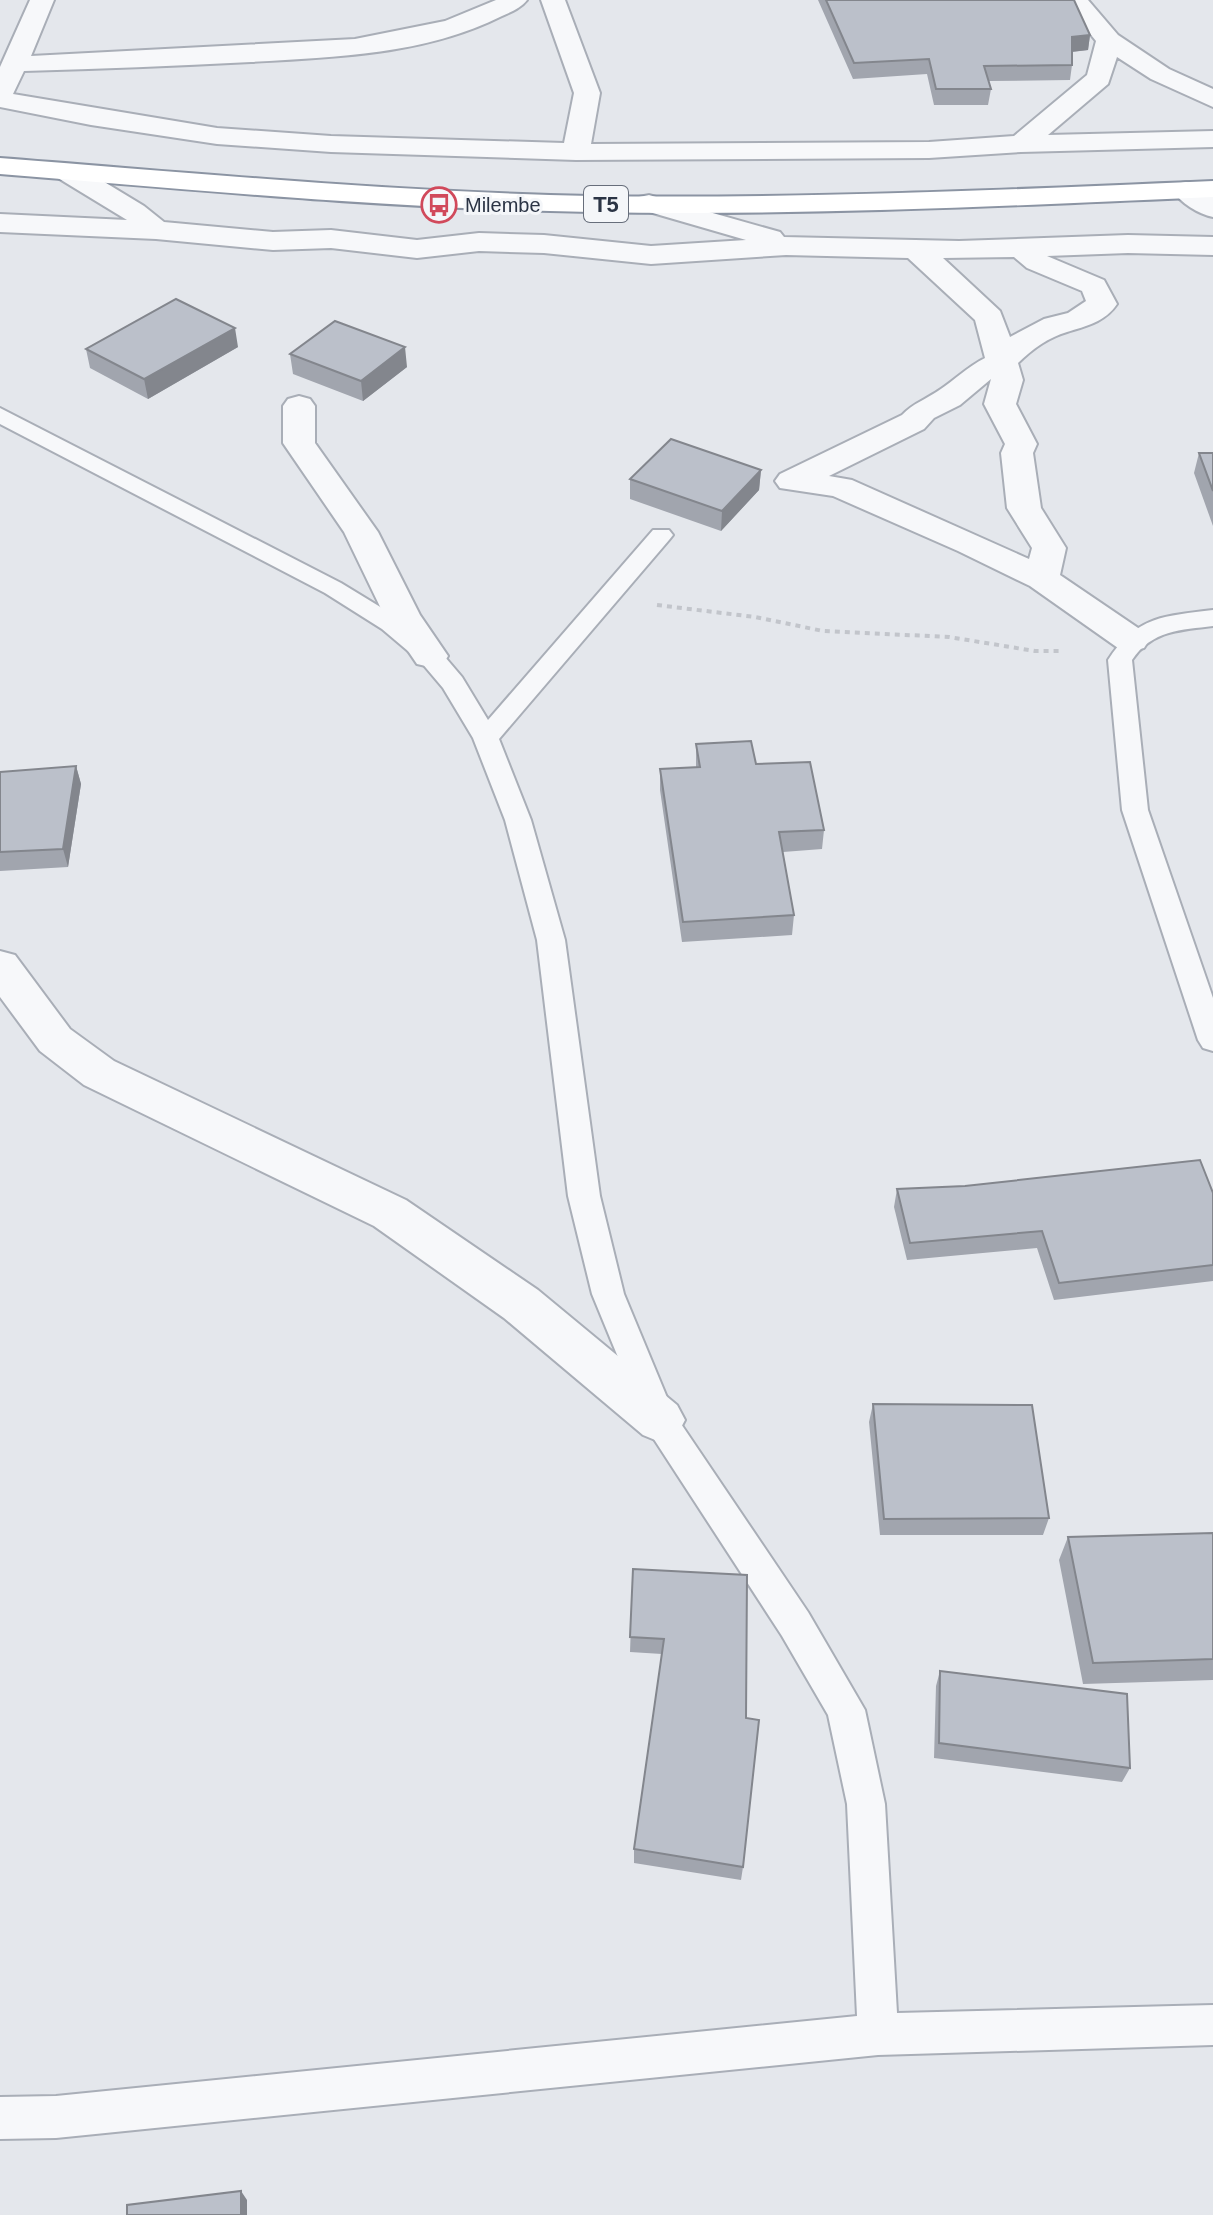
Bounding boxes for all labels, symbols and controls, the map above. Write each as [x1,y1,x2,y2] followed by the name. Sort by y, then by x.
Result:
[420,186,458,224] bus stop icon: Milembe
[584,186,628,222] road number: T5
[465,194,541,216] place label: Milembe

